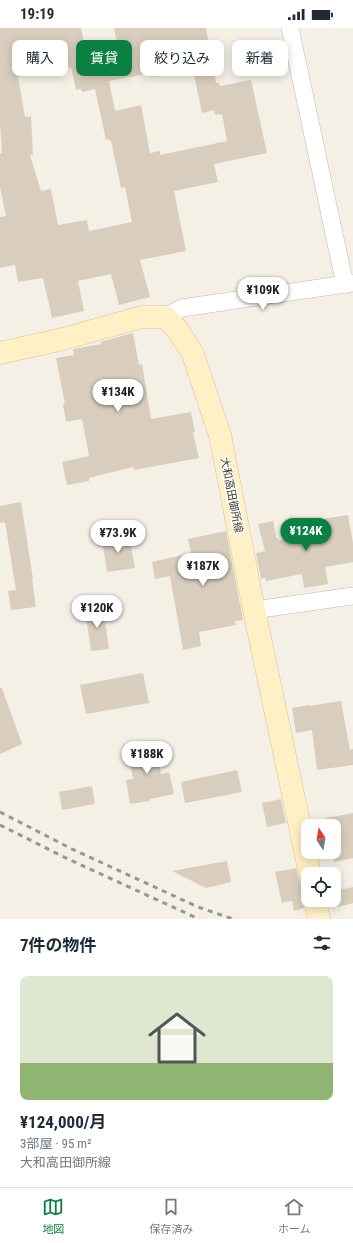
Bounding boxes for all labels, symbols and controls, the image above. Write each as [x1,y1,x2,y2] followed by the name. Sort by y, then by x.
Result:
[20,5,54,23] text: 19:19
[12,40,68,76] chip: 購入
[76,40,132,76] chip: 賃貸
[140,40,224,76] chip: 絞り込み
[232,40,288,76] chip: 新着
[235,277,291,311] pin: ¥109K
[246,282,280,297] text: ¥109K
[90,379,146,413] pin: ¥134K
[101,384,135,399] text: ¥134K
[218,456,245,534] street label: 大和高田御所線
[278,518,334,552] pin: ¥124K
[85,520,151,554] pin: ¥73.9K
[289,523,323,538] text: ¥124K
[100,525,136,540] text: ¥73.9K
[175,553,231,587] pin: ¥187K
[186,558,220,573] text: ¥187K
[69,595,125,629] pin: ¥120K
[80,600,114,615] text: ¥120K
[119,741,175,775] pin: ¥188K
[130,746,164,761] text: ¥188K
[301,819,341,859] north arrow
[301,819,341,907] map controls
[301,867,341,907] button: locate
[311,932,333,954] icon: filters
[20,935,97,955] text: 7件の物件
[141,1002,213,1074] icon: home
[20,1112,106,1132] text: ¥124,000/月
[20,1136,91,1151] text: 3部屋 · 95 m²
[20,1155,111,1170] text: 大和高田御所線
[42,1196,64,1236] tab: 地図
[149,1196,193,1236] tab: 保存済み
[278,1196,311,1236] tab: ホーム

